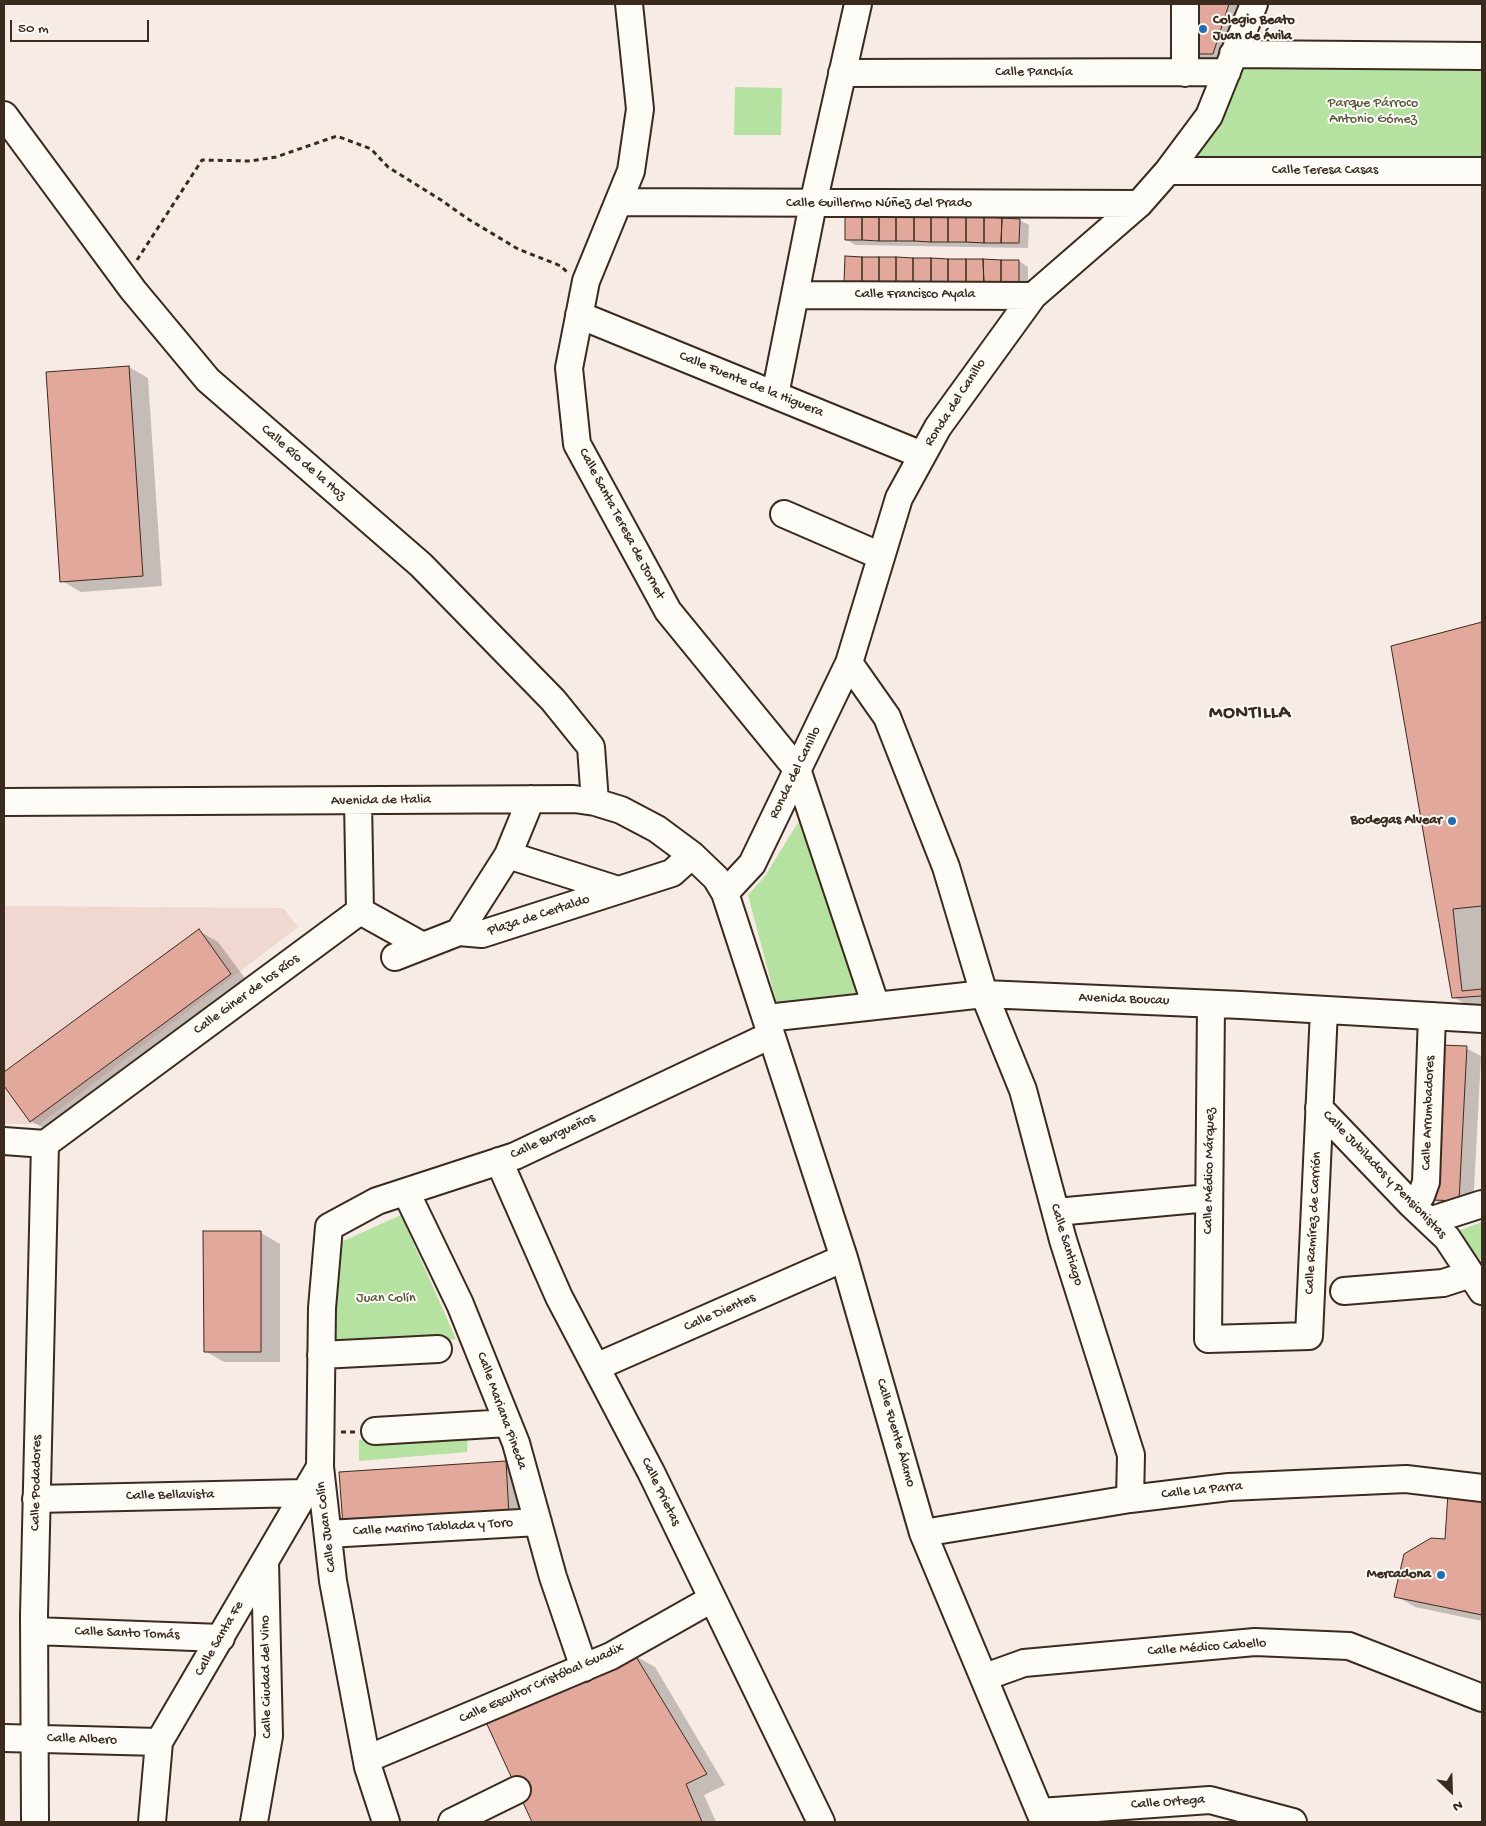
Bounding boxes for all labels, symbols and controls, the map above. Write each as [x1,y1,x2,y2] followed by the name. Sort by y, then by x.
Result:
[12,10,151,42] scale bar
[1213,13,1295,46] place label: Colegio Beato Juan de Ávila
[18,20,49,38] text: 50 m
[1197,23,1209,35] marker: Colegio Beato Juan de Ávila
[995,65,1073,81] street label: Calle Panchía
[1328,96,1418,128] park label: Parque Párroco Antonio Gómez
[1272,163,1378,179] street label: Calle Teresa Casas
[786,196,972,212] street label: Calle Guillermo Núñez del Prado
[855,287,975,303] street label: Calle Francisco Ayala
[676,348,826,422] street label: Calle Fuente de la Higuera
[921,356,991,450] street label: Ronda del Canillo
[257,421,349,505] street label: Calle Río de la Hoz
[574,446,668,602] street label: Calle Santa Teresa de Jornet
[1208,703,1292,725] district label: MONTILLA
[766,724,826,822] street label: Ronda del Canillo
[331,792,431,810] street label: Avenida de Italia
[1350,813,1442,829] place label: Bodegas Alvear
[1446,815,1458,827] marker: Bodegas Alvear
[486,892,592,940] street label: Plaza de Certaldo
[191,951,303,1039] street label: Calle Giner de los Ríos
[1078,990,1170,1010] street label: Avenida Boucau
[1419,1055,1439,1171] street label: Calle Arrumbadores
[1318,1107,1450,1243] street label: Calle Jubilados y Pensionistas
[1200,1108,1220,1234] street label: Calle Médico Márquez
[508,1110,598,1164] street label: Calle Burgueños
[1302,1151,1326,1295] street label: Calle Ramírez de Carrión
[1046,1202,1086,1288] street label: Calle Santiago
[682,1290,758,1336] street label: Calle Dientes
[356,1291,416,1307] park label: Juan Colín
[472,1350,530,1472] street label: Calle Mariana Pineda
[871,1377,919,1489] street label: Calle Fuente Álamo
[28,1435,46,1531] street label: Calle Podadores
[636,1455,684,1529] street label: Calle Prietas
[1161,1478,1243,1504] street label: Calle La Parra
[313,1481,341,1573] street label: Calle Juan Colín
[126,1487,214,1505] street label: Calle Bellavista
[352,1515,514,1541] street label: Calle Marino Tablada y Toro
[1367,1567,1431,1583] place label: Mercadona
[1435,1569,1447,1581] marker: Mercadona
[192,1598,248,1680] street label: Calle Santa Fe
[258,1615,276,1739] street label: Calle Ciudad del Vino
[74,1624,180,1644] street label: Calle Santo Tomás
[1147,1635,1267,1661] street label: Calle Médico Cabello
[457,1640,627,1728] street label: Calle Escultor Cristóbal Guadix
[47,1730,117,1750] street label: Calle Albero
[1426,1766,1476,1816] north arrow
[1130,1792,1206,1814] street label: Calle Ortega
[1450,1796,1465,1815] text: N

